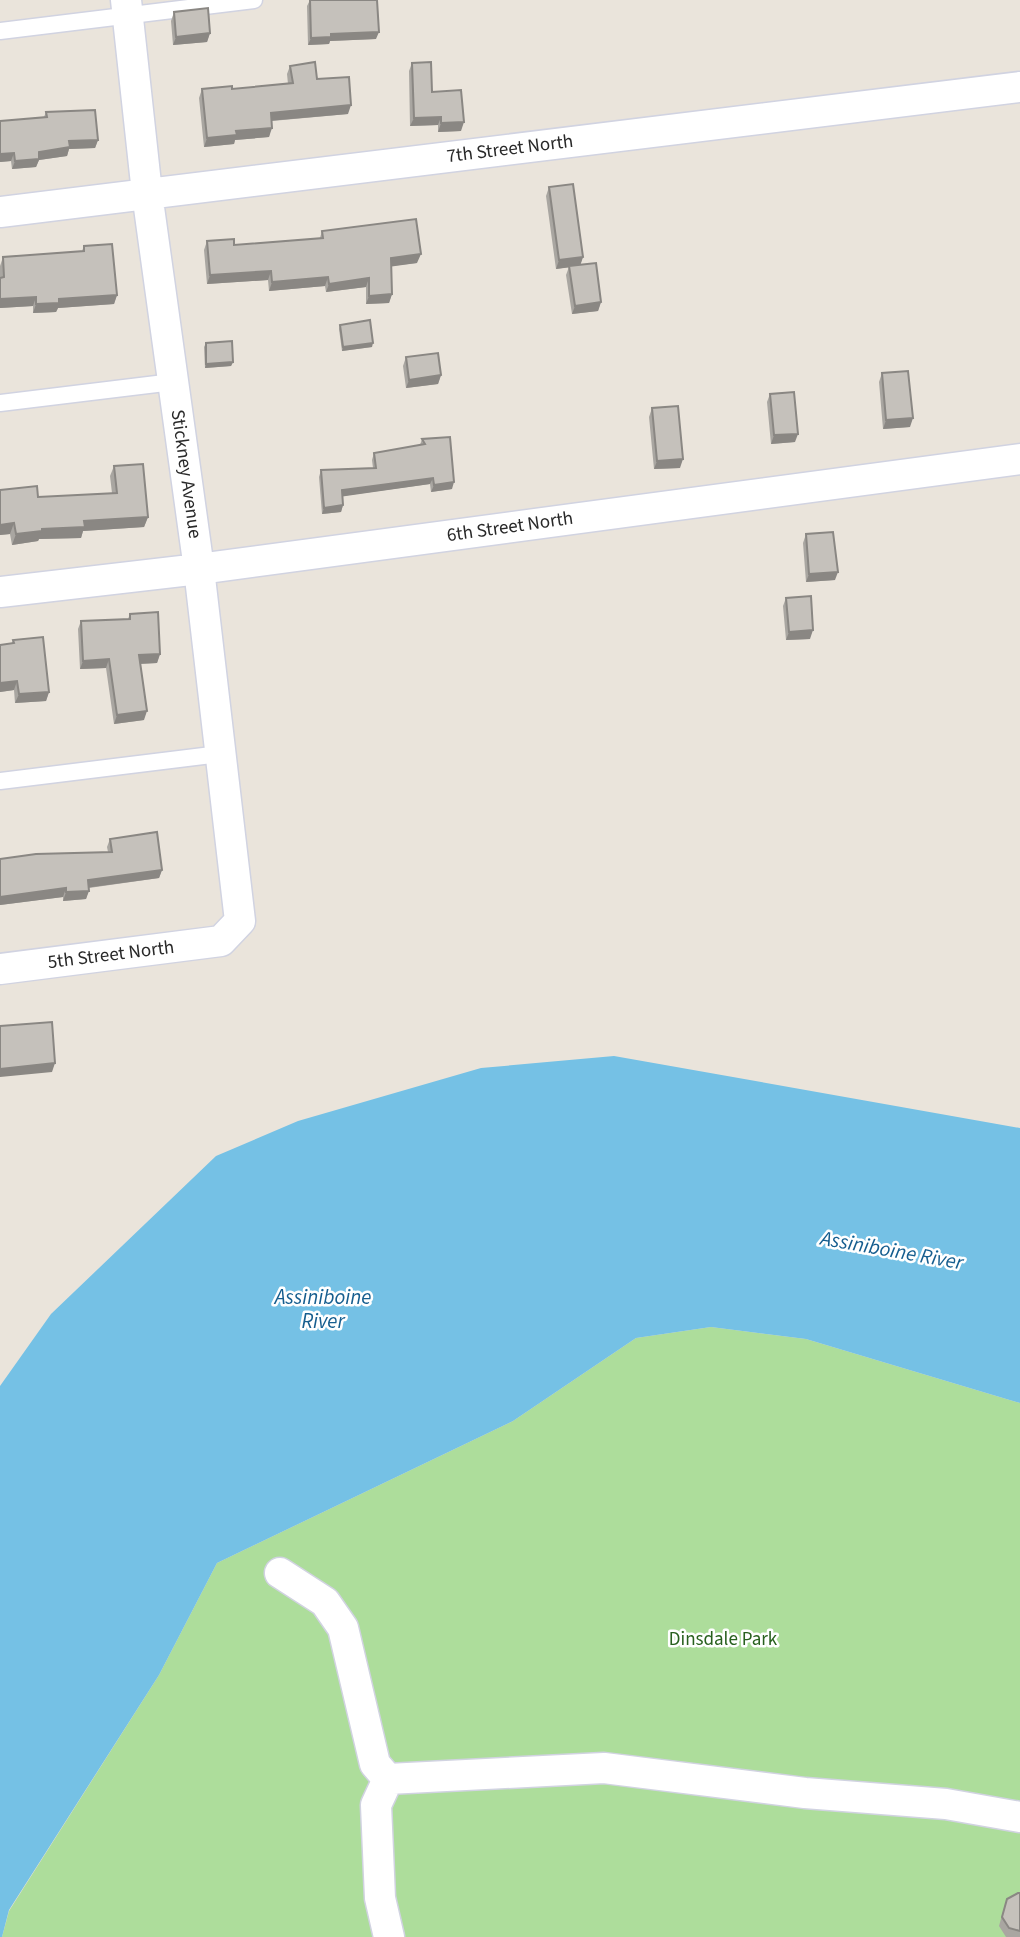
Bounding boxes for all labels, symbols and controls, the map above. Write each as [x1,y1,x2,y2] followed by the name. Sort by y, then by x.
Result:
[445,128,575,170] street label: 7th Street North
[164,408,208,540] street label: Stickney Avenue
[445,505,575,549] street label: 6th Street North
[46,934,176,976] street label: 5th Street North
[816,1222,966,1277] water label: Assiniboine River
[273,1282,371,1336] water label: Assiniboine River
[669,1626,778,1653] park label: Dinsdale Park

